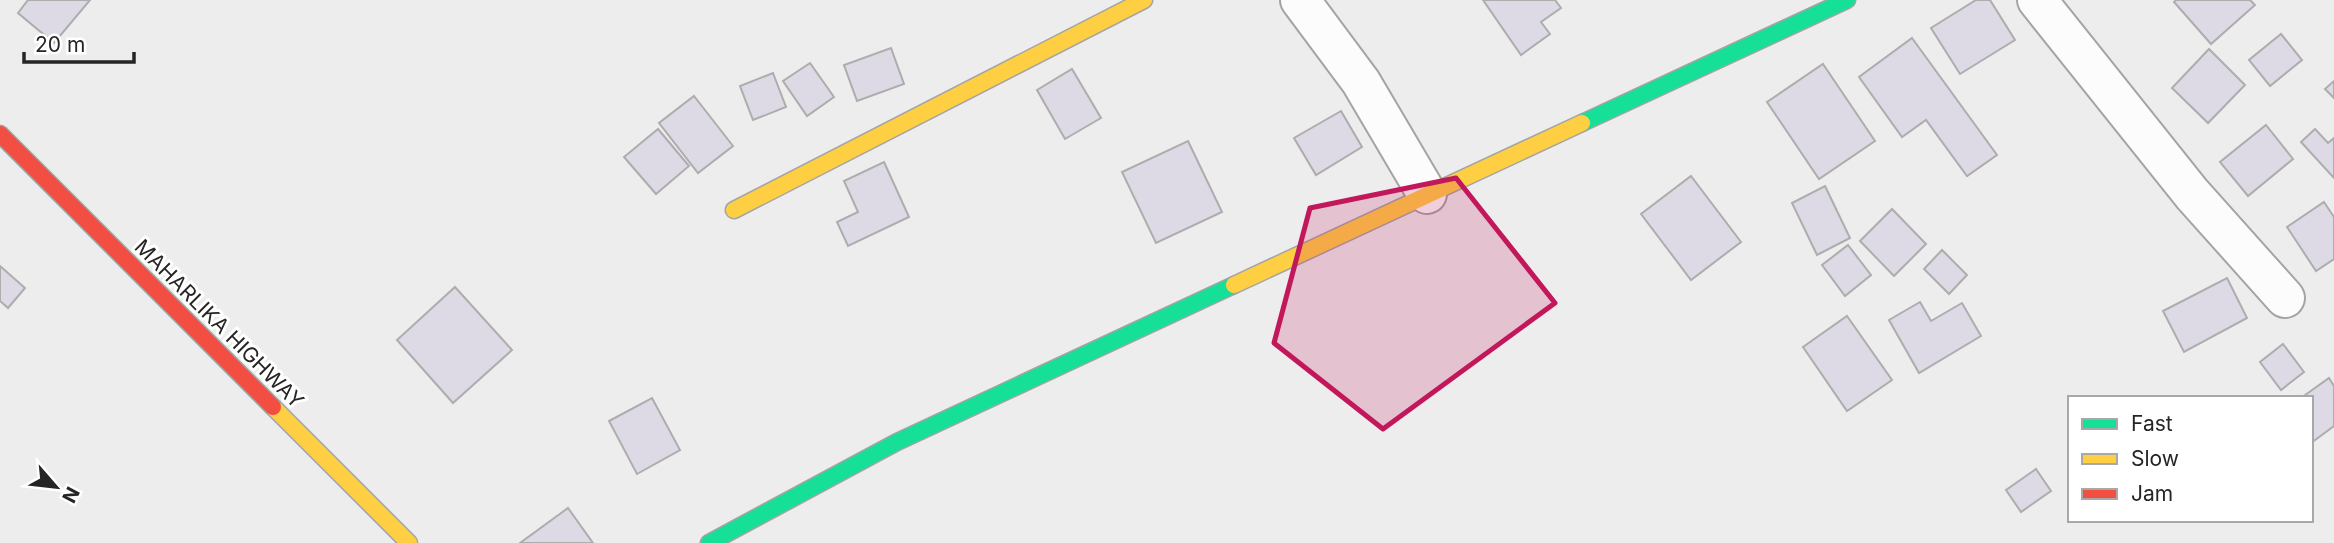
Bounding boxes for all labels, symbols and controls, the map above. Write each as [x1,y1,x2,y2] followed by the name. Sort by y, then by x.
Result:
[24,21,135,65] scale bar
[35,32,85,57] text: 20 m
[130,234,309,413] street label: MAHARLIKA HIGHWAY
[2068,396,2313,522] legend
[2131,411,2173,436] text: Fast
[2131,446,2179,471] text: Slow
[21,452,91,522] north arrow
[2131,481,2173,506] text: Jam
[57,483,84,507] text: N

